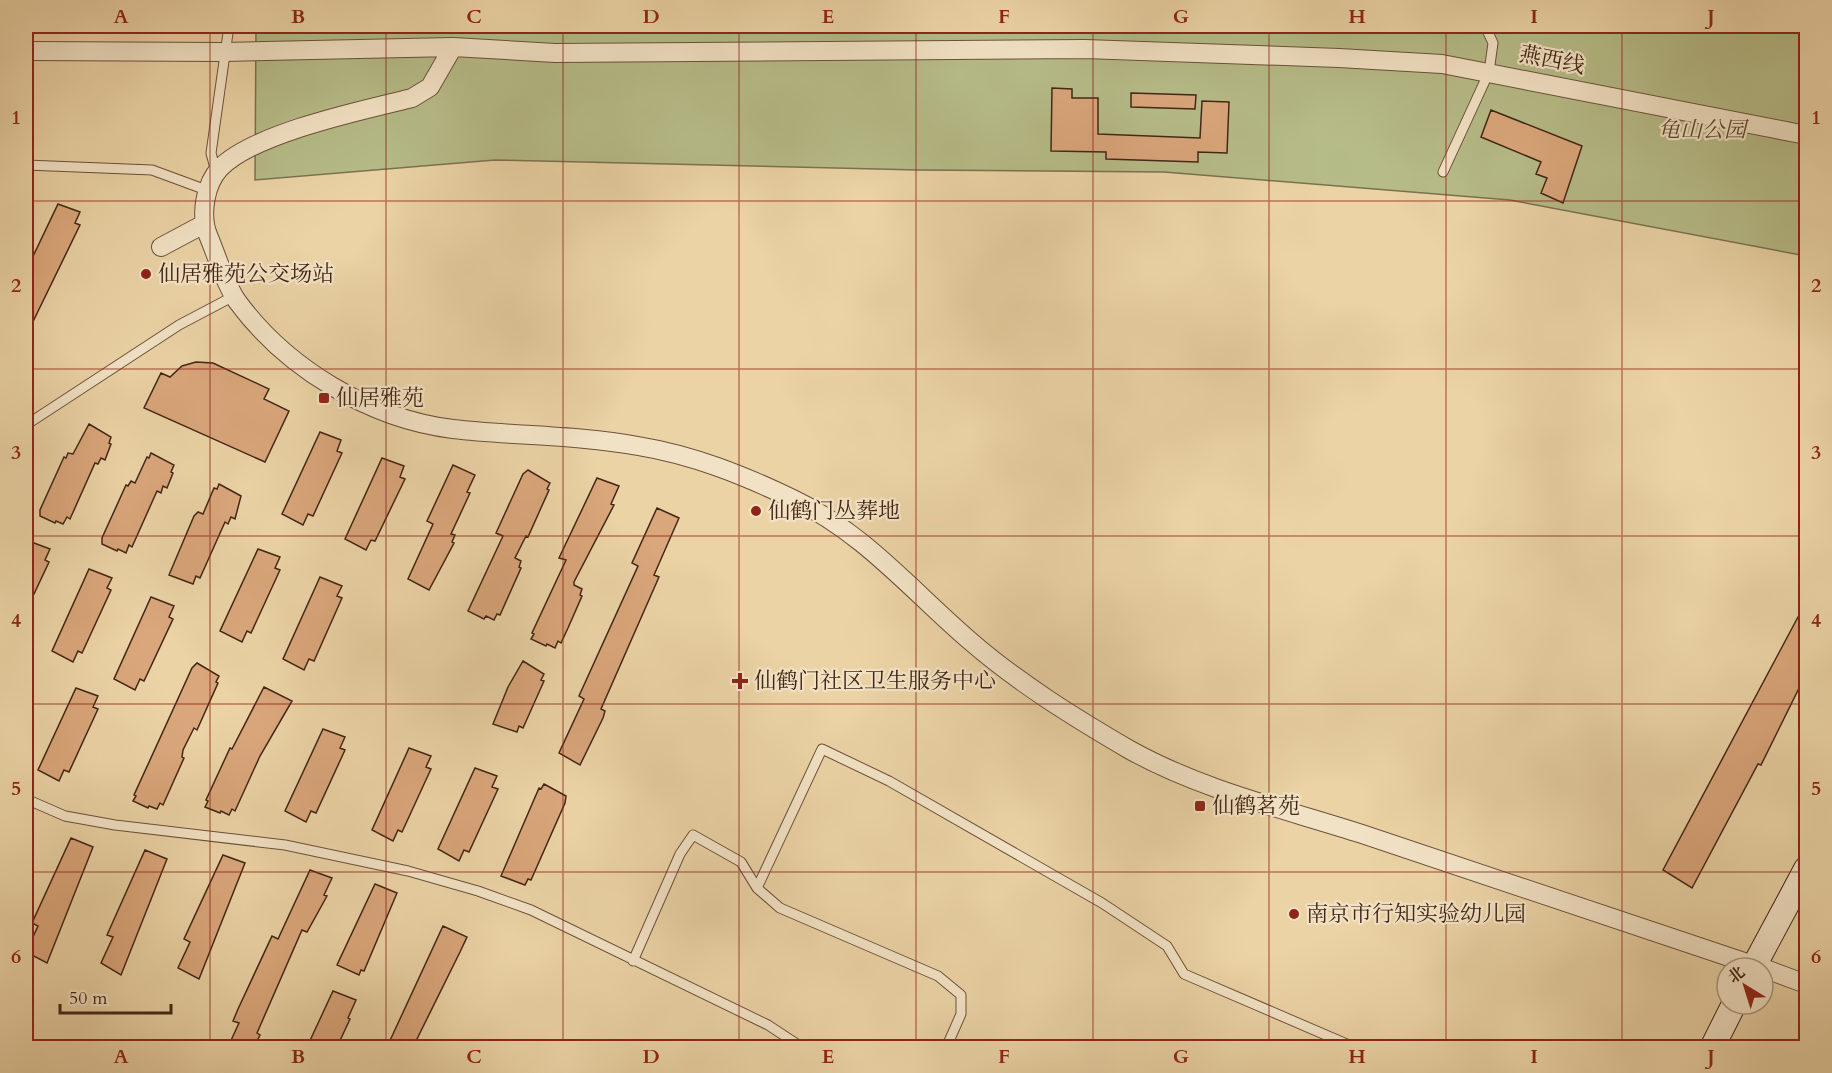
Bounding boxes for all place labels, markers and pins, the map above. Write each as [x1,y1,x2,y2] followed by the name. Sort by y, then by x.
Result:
[158,259,334,289] place label: 仙居雅苑公交场站
[139,267,153,281] marker: 仙居雅苑公交场站
[336,383,424,413] place label: 仙居雅苑
[317,391,331,405] marker: 仙居雅苑
[768,496,900,526] place label: 仙鹤门丛葬地
[749,504,763,518] marker: 仙鹤门丛葬地
[754,666,996,696] place label: 仙鹤门社区卫生服务中心
[731,672,749,690] marker: 仙鹤门社区卫生服务中心
[1212,791,1300,821] place label: 仙鹤茗苑
[1193,799,1207,813] marker: 仙鹤茗苑
[1306,899,1526,929] place label: 南京市行知实验幼儿园
[1287,907,1301,921] marker: 南京市行知实验幼儿园

